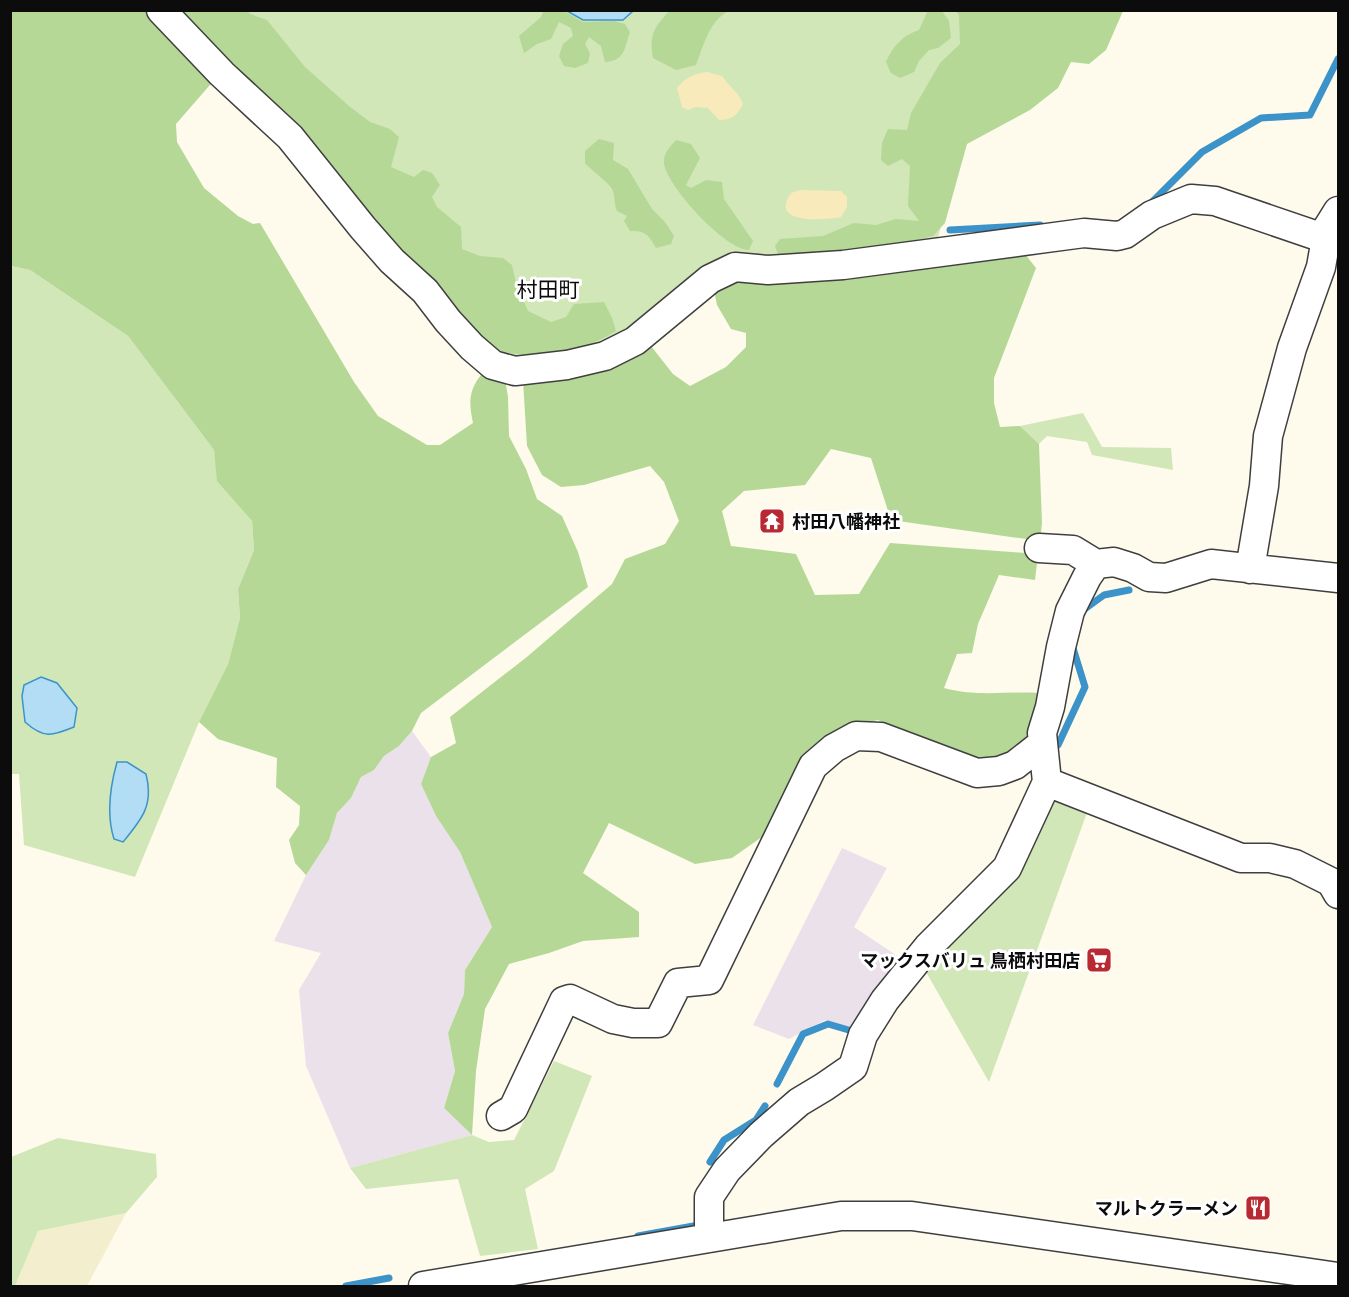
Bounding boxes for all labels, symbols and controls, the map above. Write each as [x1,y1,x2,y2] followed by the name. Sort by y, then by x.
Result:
[517,275,580,303] district label: 村田町
[757,506,787,536] temple icon: 村田八幡神社
[792,510,900,533] place label: 村田八幡神社
[1084,945,1114,975] supermarket icon: マックスバリュ 鳥栖村田店
[860,949,1080,972] place label: マックスバリュ 鳥栖村田店
[1243,1193,1273,1223] restaurant icon: マルトクラーメン
[1095,1197,1238,1220] place label: マルトクラーメン

